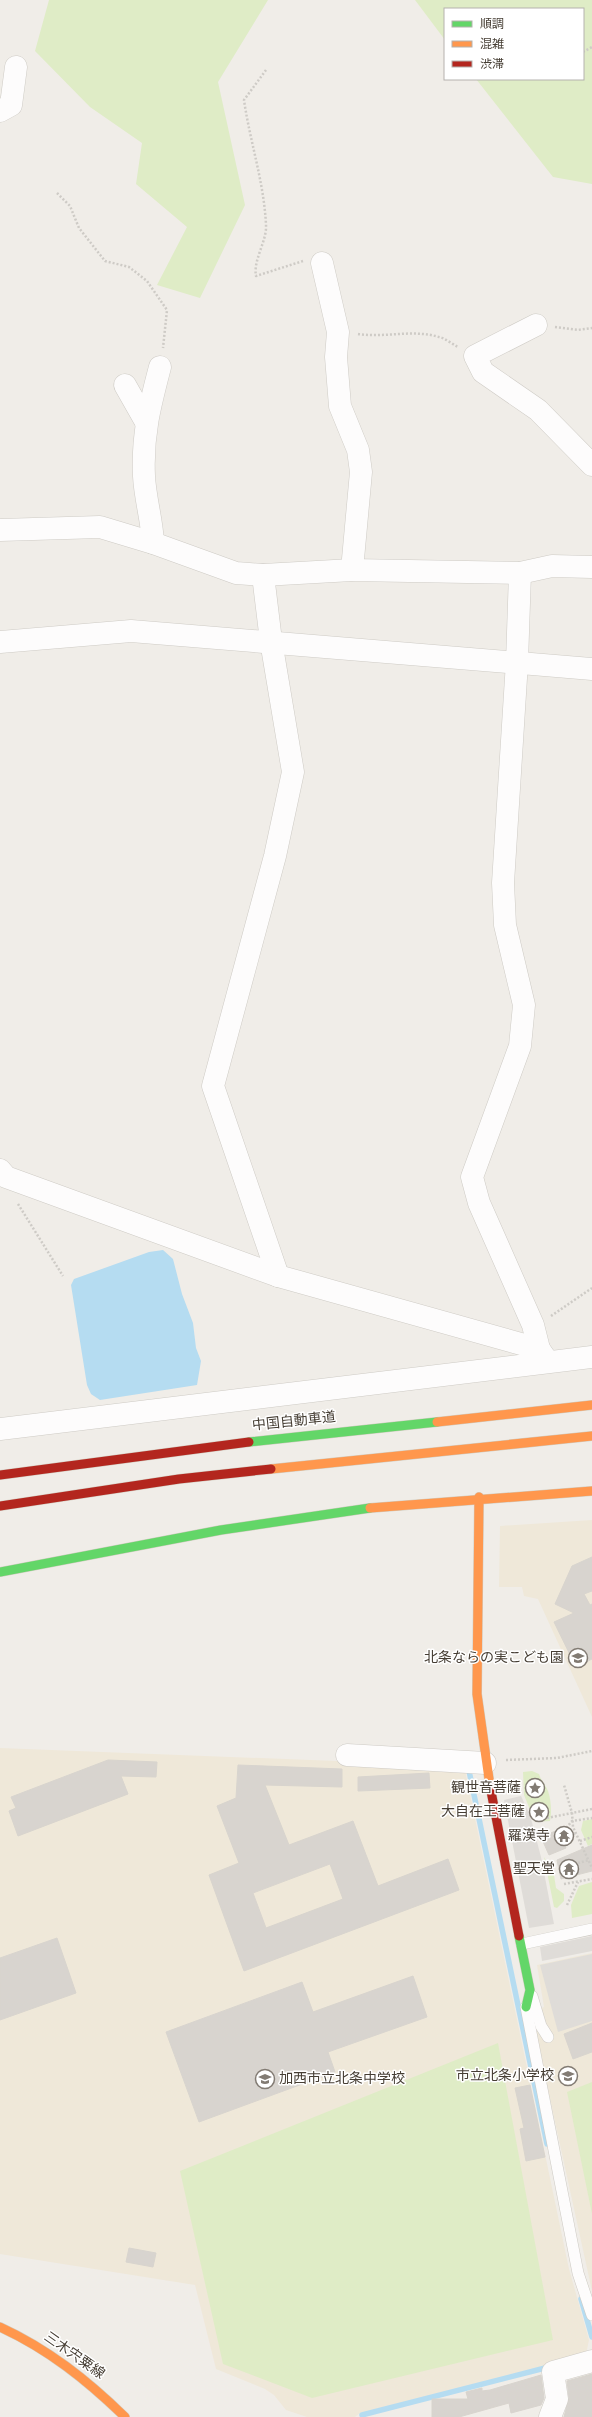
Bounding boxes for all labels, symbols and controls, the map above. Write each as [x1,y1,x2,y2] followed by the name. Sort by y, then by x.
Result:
[444,8,584,80] legend
[480,17,504,33] text: 順調
[480,37,504,53] text: 混雑
[480,57,504,73] text: 渋滞
[251,1409,337,1435] street label: 中国自動車道
[567,1647,589,1669] school or university icon: 北条ならの実こども園
[424,1649,564,1667] place label: 北条ならの実こども園
[524,1777,546,1799] place icon: 観世音菩薩
[451,1780,521,1797] place label: 観世音菩薩
[528,1801,550,1823] place icon: 大自在王菩薩
[441,1804,525,1821] place label: 大自在王菩薩
[553,1825,575,1847] temple icon: 羅漢寺
[508,1828,550,1845] place label: 羅漢寺
[558,1858,580,1880] temple icon: 聖天堂
[513,1861,555,1878] place label: 聖天堂
[557,2065,579,2087] school or university icon: 市立北条小学校
[456,2067,554,2085] place label: 市立北条小学校
[254,2068,276,2090] school or university icon: 加西市立北条中学校
[279,2070,405,2088] place label: 加西市立北条中学校
[40,2329,108,2383] street label: 三木宍粟線

